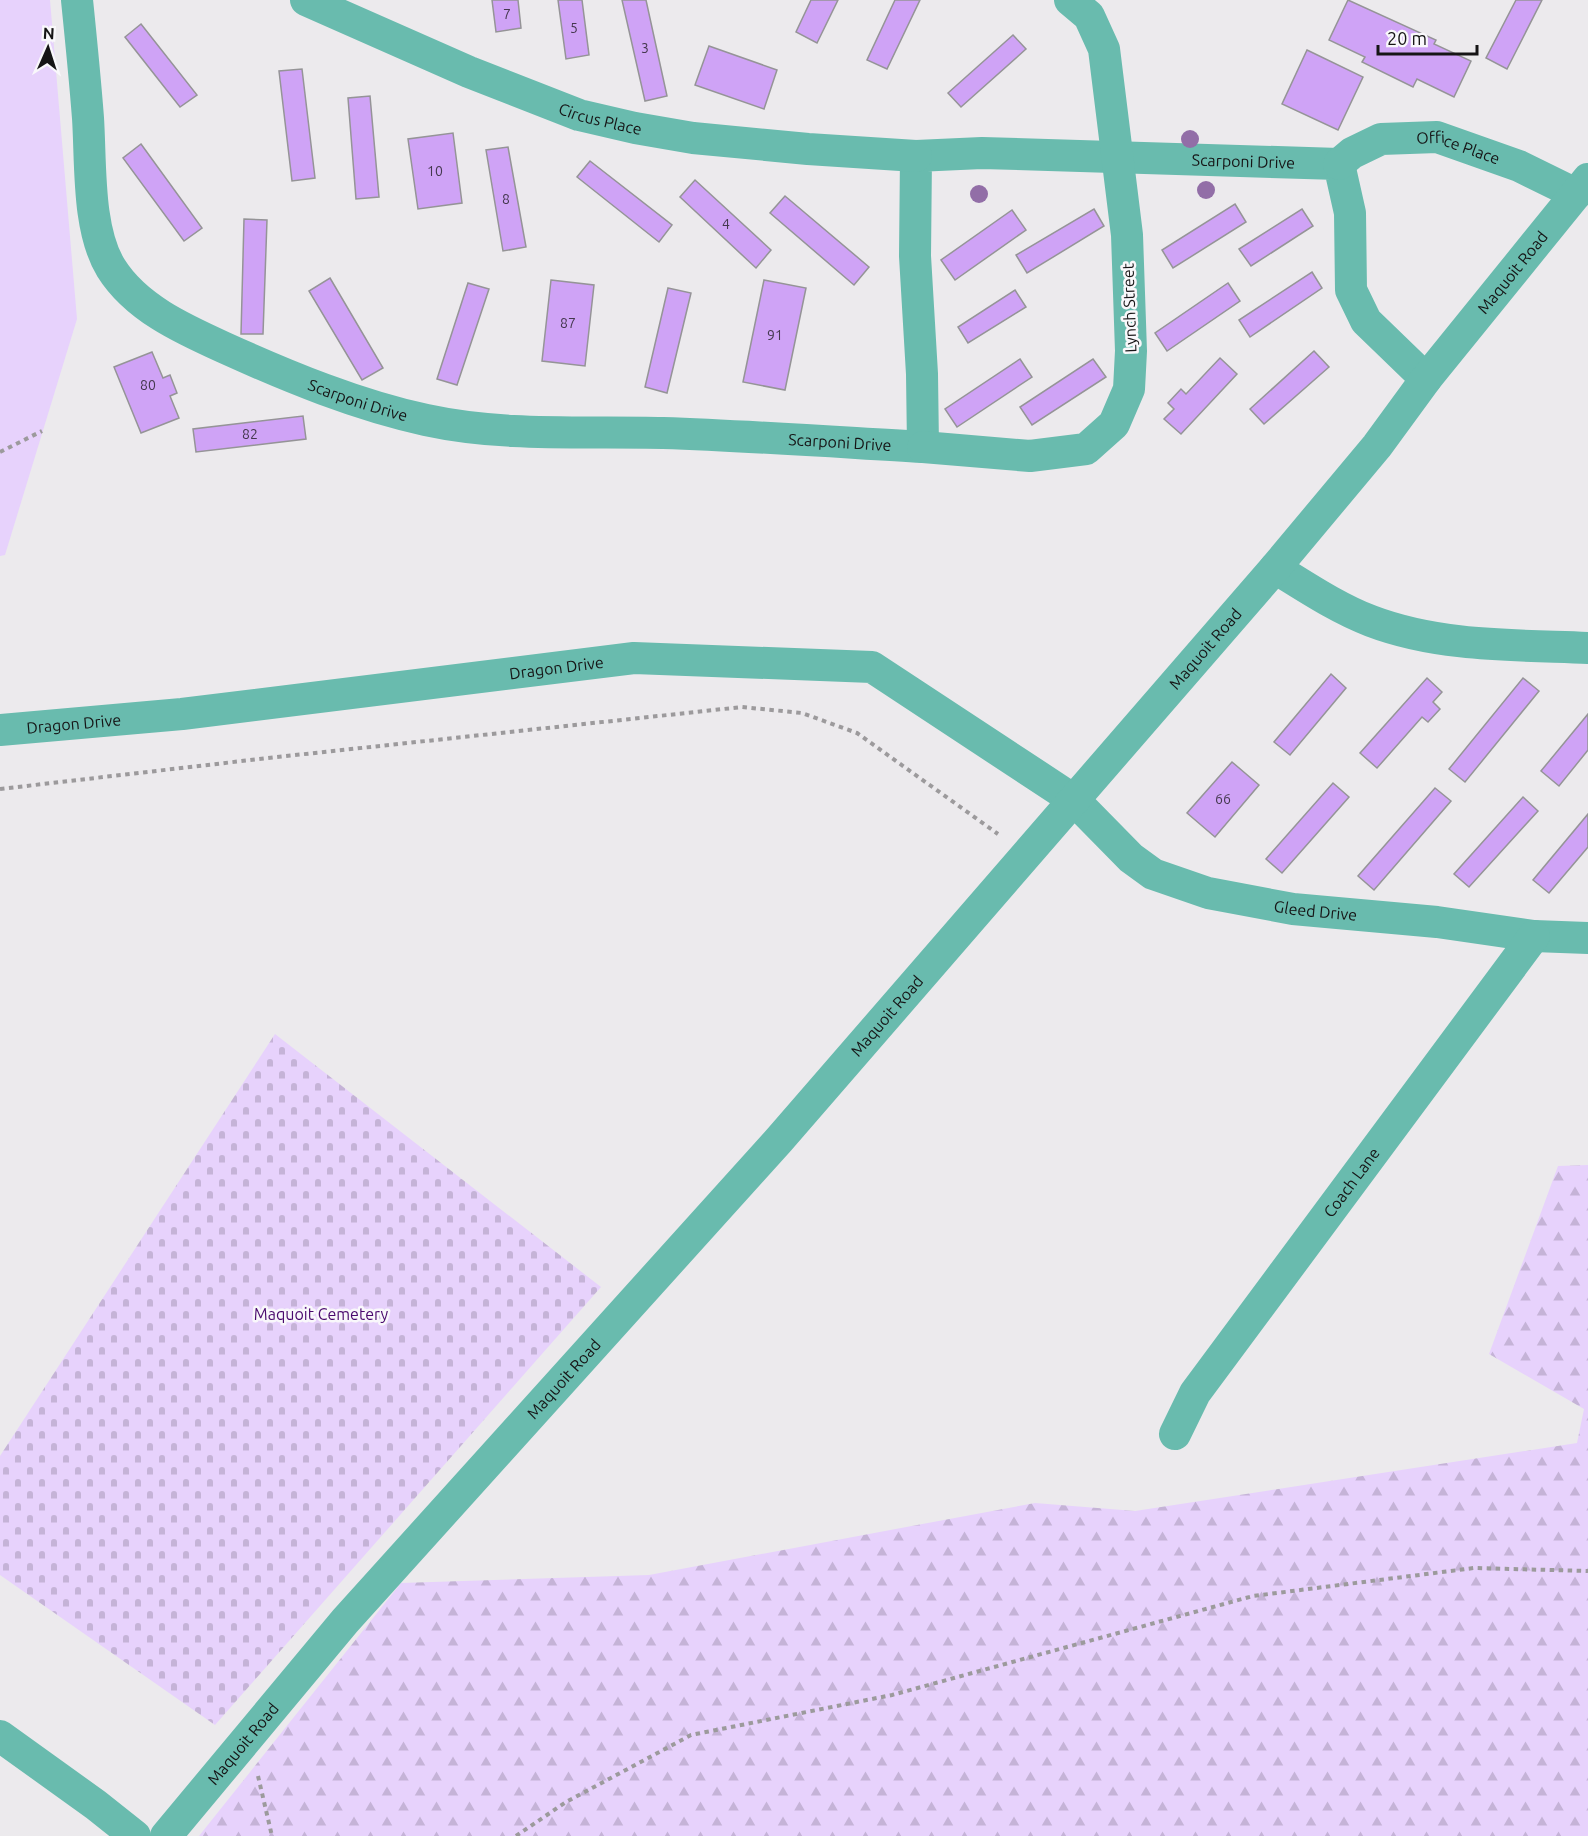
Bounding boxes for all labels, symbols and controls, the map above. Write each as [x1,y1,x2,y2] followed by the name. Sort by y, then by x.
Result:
[503,6,511,22] house number: 7
[18,18,78,78] north arrow
[1378,18,1477,56] scale bar
[570,20,578,36] house number: 5
[42,24,55,42] text: N
[1387,28,1427,48] text: 20 m
[641,40,649,56] house number: 3
[556,99,643,138] street label: Circus Place
[1416,128,1502,168] street label: Office Place
[1191,150,1295,172] street label: Scarponi Drive
[427,163,443,179] house number: 10
[502,191,510,207] house number: 8
[722,216,730,232] house number: 4
[1474,228,1551,317] street label: Maquoit Road
[1118,262,1140,353] street label: Lynch Street
[560,315,576,331] house number: 87
[767,327,783,343] house number: 91
[306,375,409,424] street label: Scarponi Drive
[140,377,156,393] house number: 80
[242,426,258,442] house number: 82
[788,430,892,454] street label: Scarponi Drive
[1165,605,1245,693] street label: Maquoit Road
[508,653,605,682] street label: Dragon Drive
[26,710,122,737] street label: Dragon Drive
[1215,791,1231,807] house number: 66
[1273,897,1358,924] street label: Gleed Drive
[847,972,927,1060] street label: Maquoit Road
[1320,1144,1383,1221] street label: Coach Lane
[254,1305,388,1323] park label: Maquoit Cemetery
[523,1335,604,1422] street label: Maquoit Road
[204,1699,282,1788] street label: Maquoit Road

